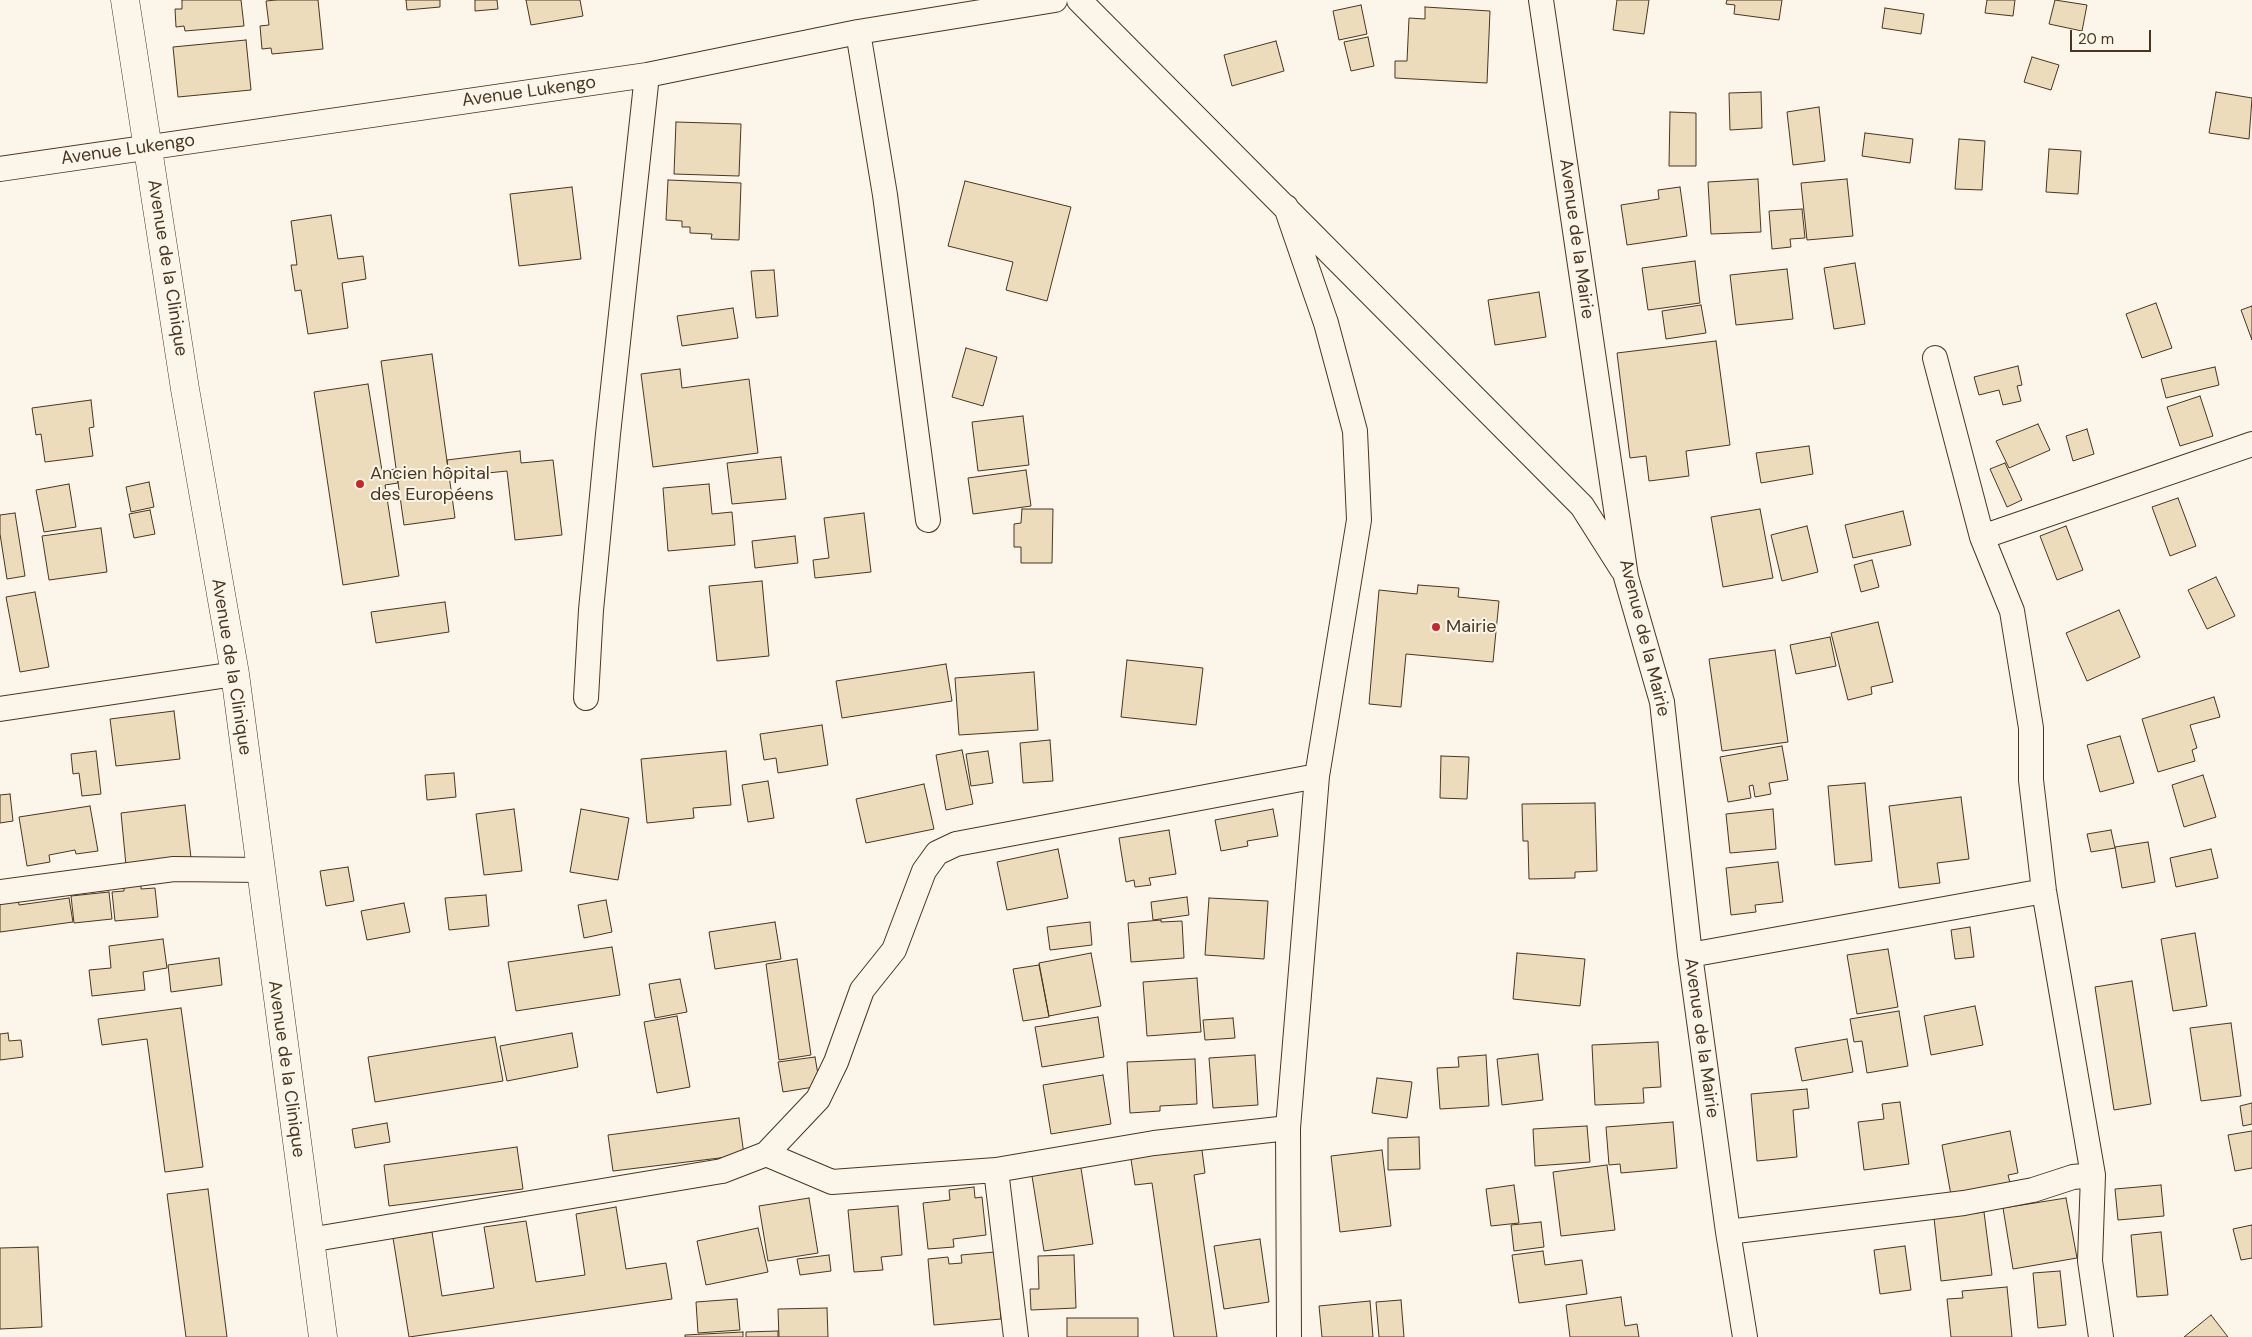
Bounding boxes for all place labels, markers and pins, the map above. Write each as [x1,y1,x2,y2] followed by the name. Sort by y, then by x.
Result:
[370,463,494,506] place label: Ancien hôpital des Européens
[354,478,366,490] marker: Ancien hôpital des Européens
[1446,616,1496,638] place label: Mairie
[1430,621,1442,633] marker: Mairie

